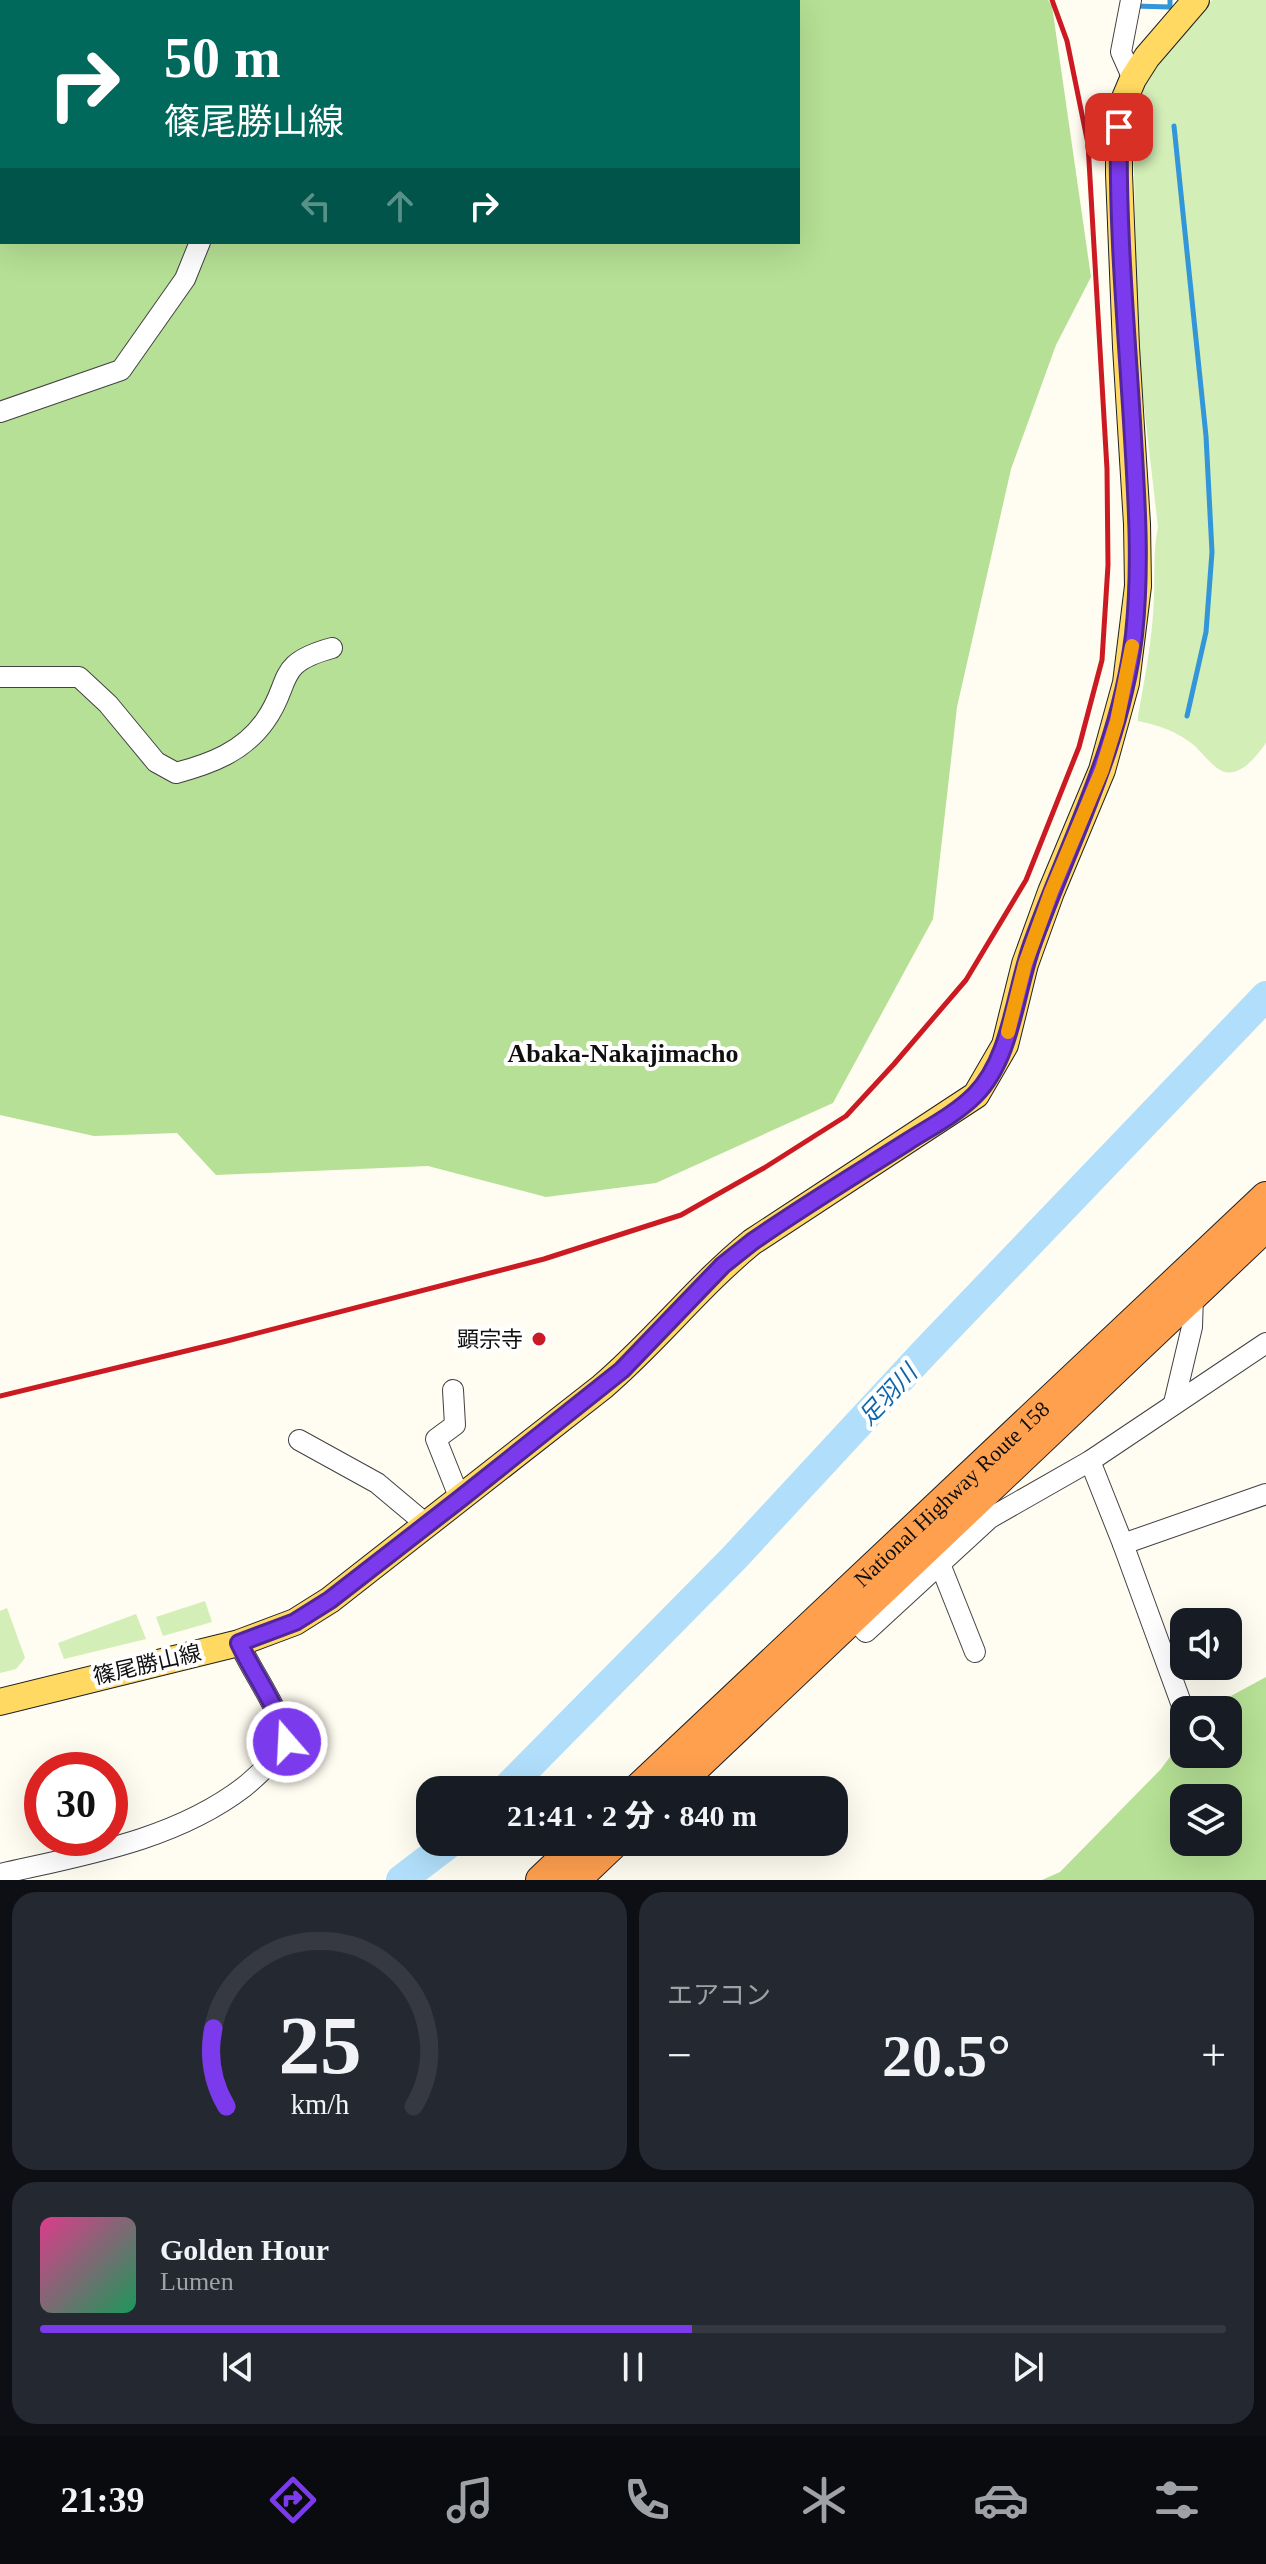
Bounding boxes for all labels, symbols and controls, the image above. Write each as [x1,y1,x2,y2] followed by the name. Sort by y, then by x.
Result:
[164,27,281,89] text: 50 m
[32,32,136,136] icon: right
[1085,93,1153,161] pin
[164,102,344,142] text: 篠尾勝山線
[1097,105,1141,149] icon: arrive
[294,184,338,228] icon: left
[378,184,422,228] icon: ahead
[462,184,506,228] icon: right
[507,1039,739,1068] district label: Abaka-Nakajimacho
[457,1327,523,1352] place label: 顕宗寺
[530,1330,548,1348] marker: 顕宗寺
[854,1358,924,1430] water label: 足羽川
[849,1396,1054,1592] street label: National Highway Route 158
[1170,1608,1242,1856] map controls
[1170,1608,1242,1680] button: sound
[91,1640,204,1689] street label: 篠尾勝山線
[1170,1696,1242,1768] button: search
[245,1700,329,1784] position arrow
[24,1752,128,1856] speed limit sign: 30
[1170,1784,1242,1856] button: layers
[507,1799,757,1832] text: 21:41 · 2 分 · 840 m
[667,1981,771,2010] text: エアコン
[278,1999,361,2091] text: 25
[882,2023,1011,2089] text: 20.5°
[667,2031,692,2080] text: −
[1201,2031,1226,2080] text: +
[290,2089,349,2120] text: km/h
[160,2233,329,2266] text: Golden Hour
[160,2267,234,2296] text: Lumen
[216,2345,260,2389] icon: previous
[611,2345,655,2389] icon: pause
[1006,2345,1050,2389] icon: next
[265,2472,321,2528] icon: directions
[442,2472,498,2528] icon: music
[619,2472,675,2528] icon: phone
[796,2472,852,2528] icon: climate
[973,2472,1029,2528] icon: car
[1149,2472,1205,2528] icon: filters
[60,2480,144,2520] text: 21:39

